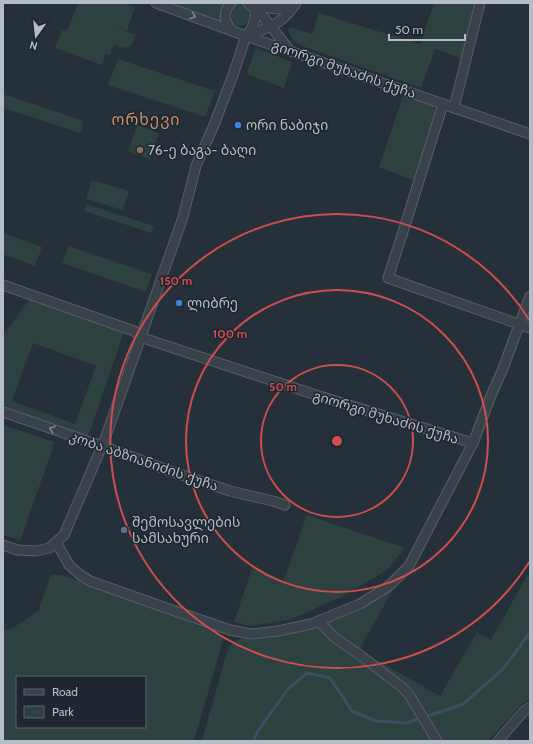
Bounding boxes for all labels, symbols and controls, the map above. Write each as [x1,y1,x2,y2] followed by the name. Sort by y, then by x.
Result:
[190,12,197,20] one-way arrow
[16,16,56,56] north arrow
[389,16,465,42] scale bar
[395,22,423,37] text: 50 m
[269,36,419,102] street label: გიორგი მუხაძის ქუჩა
[28,38,39,53] text: N
[112,110,180,129] district label: ორხევი
[246,116,328,134] place label: ორი ნაბიჯი
[233,120,243,130] marker: ორი ნაბიჯი
[148,141,256,159] place label: 76-ე ბაგა- ბაღი
[135,145,145,155] marker: 76-ე ბაგა- ბაღი
[160,273,192,288] text: 150 m
[187,294,238,312] place label: ლიბრე
[174,298,184,308] marker: ლიბრე
[213,326,247,341] text: 100 m
[269,379,297,394] text: 50 m
[311,386,461,448] street label: გიორგი მუხაძის ქუჩა
[49,425,56,434] one-way arrow
[67,427,221,495] street label: კობა აბზიანიძის ქუჩა
[330,434,344,448] centre of rings
[132,513,240,547] place label: შემოსავლების სამსახური
[119,525,129,535] marker: შემოსავლების სამსახური
[16,676,146,728] legend
[52,684,78,699] text: Road
[52,704,74,719] text: Park

